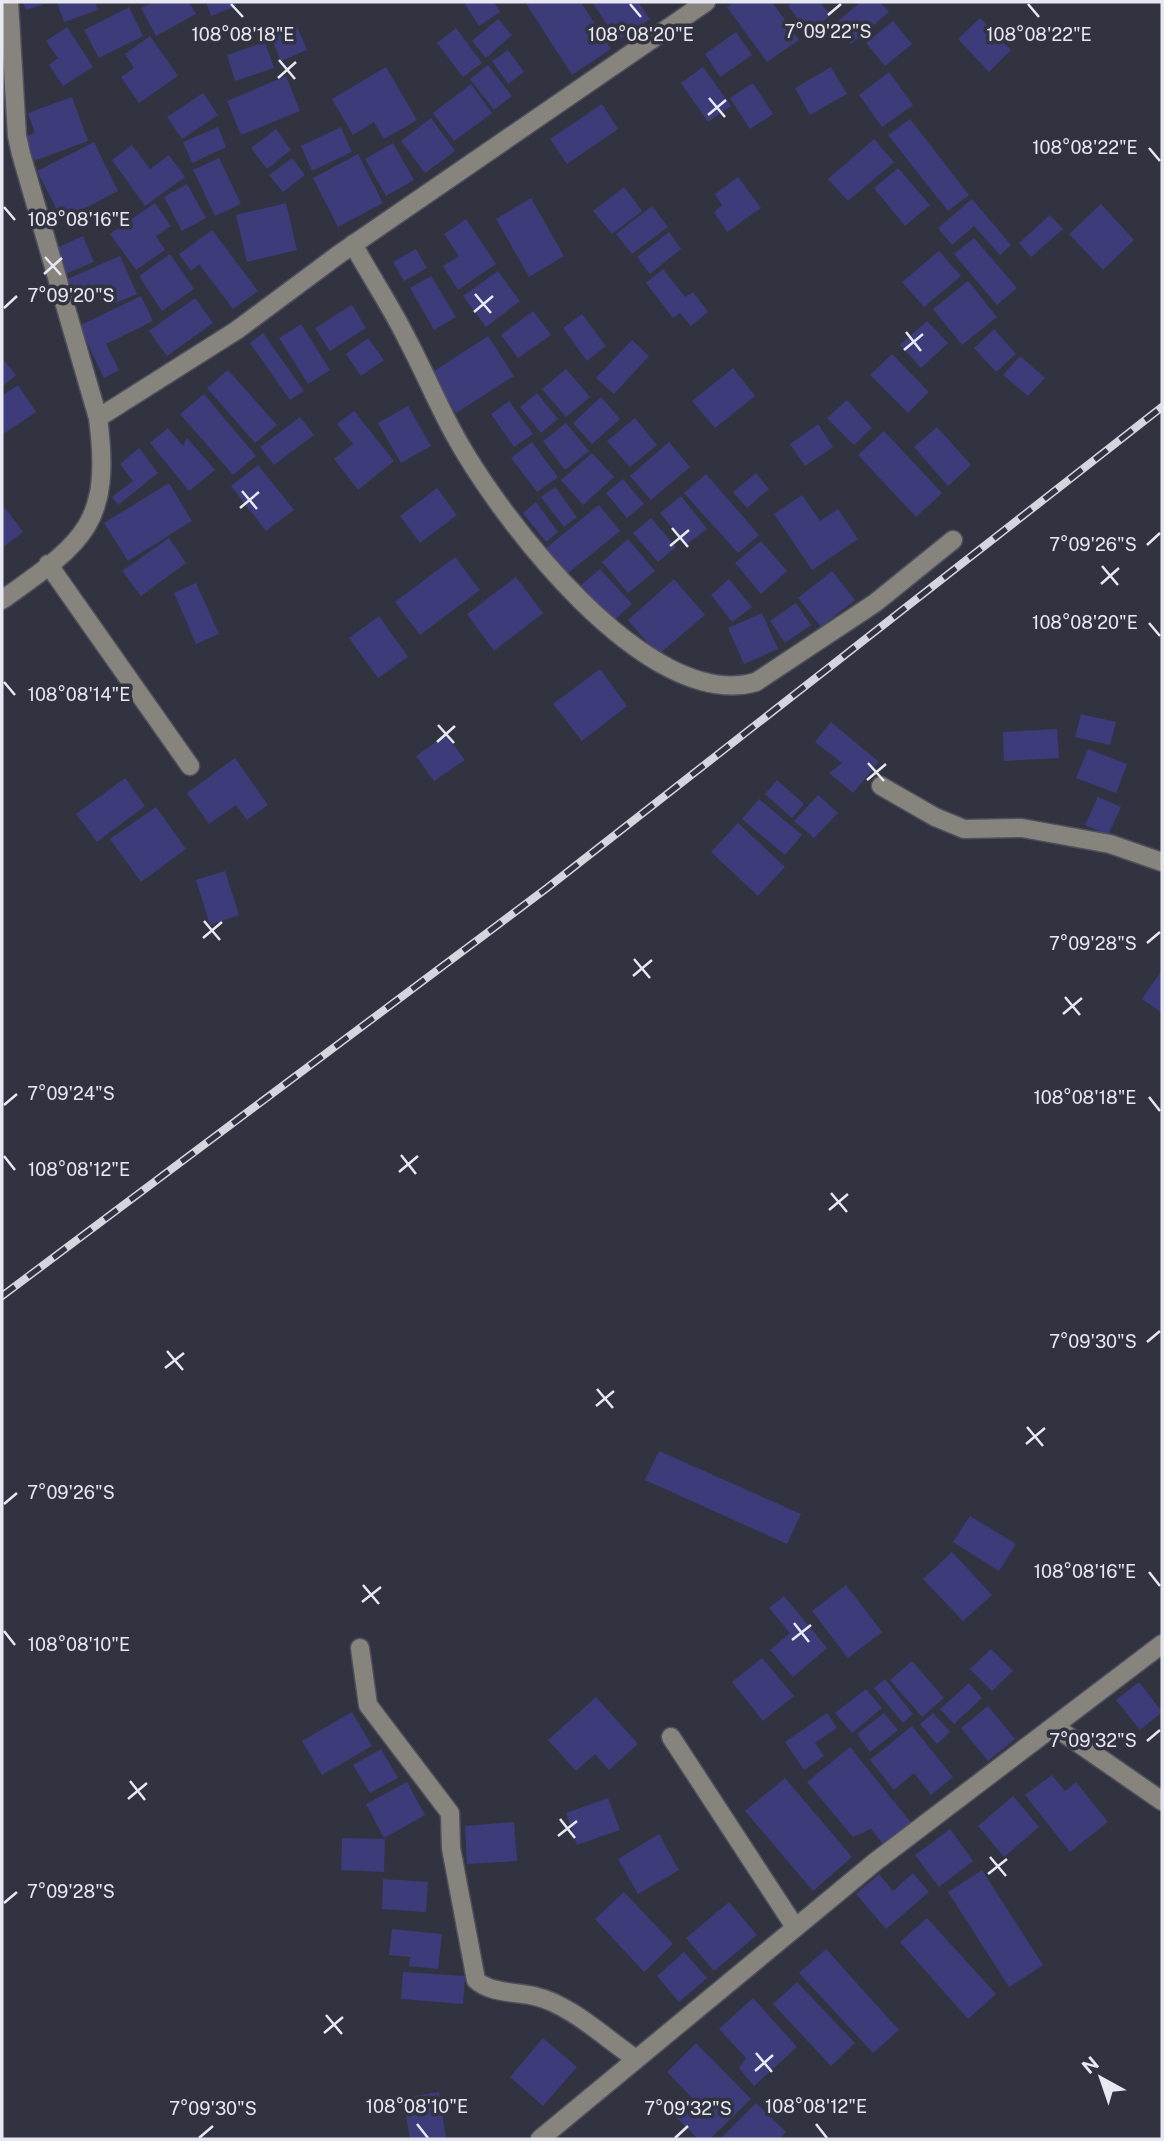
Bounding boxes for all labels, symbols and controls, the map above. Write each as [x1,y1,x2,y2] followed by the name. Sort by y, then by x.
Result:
[785,21,871,42] text: 7°09'22"S
[191,24,295,45] text: 108°08'18"E
[588,24,694,45] text: 108°08'20"E
[986,24,1092,45] text: 108°08'22"E
[1032,137,1138,158] text: 108°08'22"E
[28,209,130,230] text: 108°08'16"E
[27,285,115,306] text: 7°09'20"S
[1049,534,1137,555] text: 7°09'26"S
[1032,612,1138,633] text: 108°08'20"E
[28,684,130,705] text: 108°08'14"E
[1049,933,1137,954] text: 7°09'28"S
[27,1083,115,1104] text: 7°09'24"S
[1033,1087,1137,1108] text: 108°08'18"E
[28,1159,130,1180] text: 108°08'12"E
[1049,1331,1137,1352] text: 7°09'30"S
[27,1482,115,1503] text: 7°09'26"S
[1034,1561,1136,1582] text: 108°08'16"E
[28,1634,130,1655] text: 108°08'10"E
[1049,1730,1137,1751] text: 7°09'32"S
[27,1881,115,1902] text: 7°09'28"S
[1066,2043,1136,2113] north arrow
[1077,2052,1103,2078] text: N
[366,2096,468,2117] text: 108°08'10"E
[765,2096,867,2117] text: 108°08'12"E
[169,2098,257,2119] text: 7°09'30"S
[644,2098,732,2119] text: 7°09'32"S

